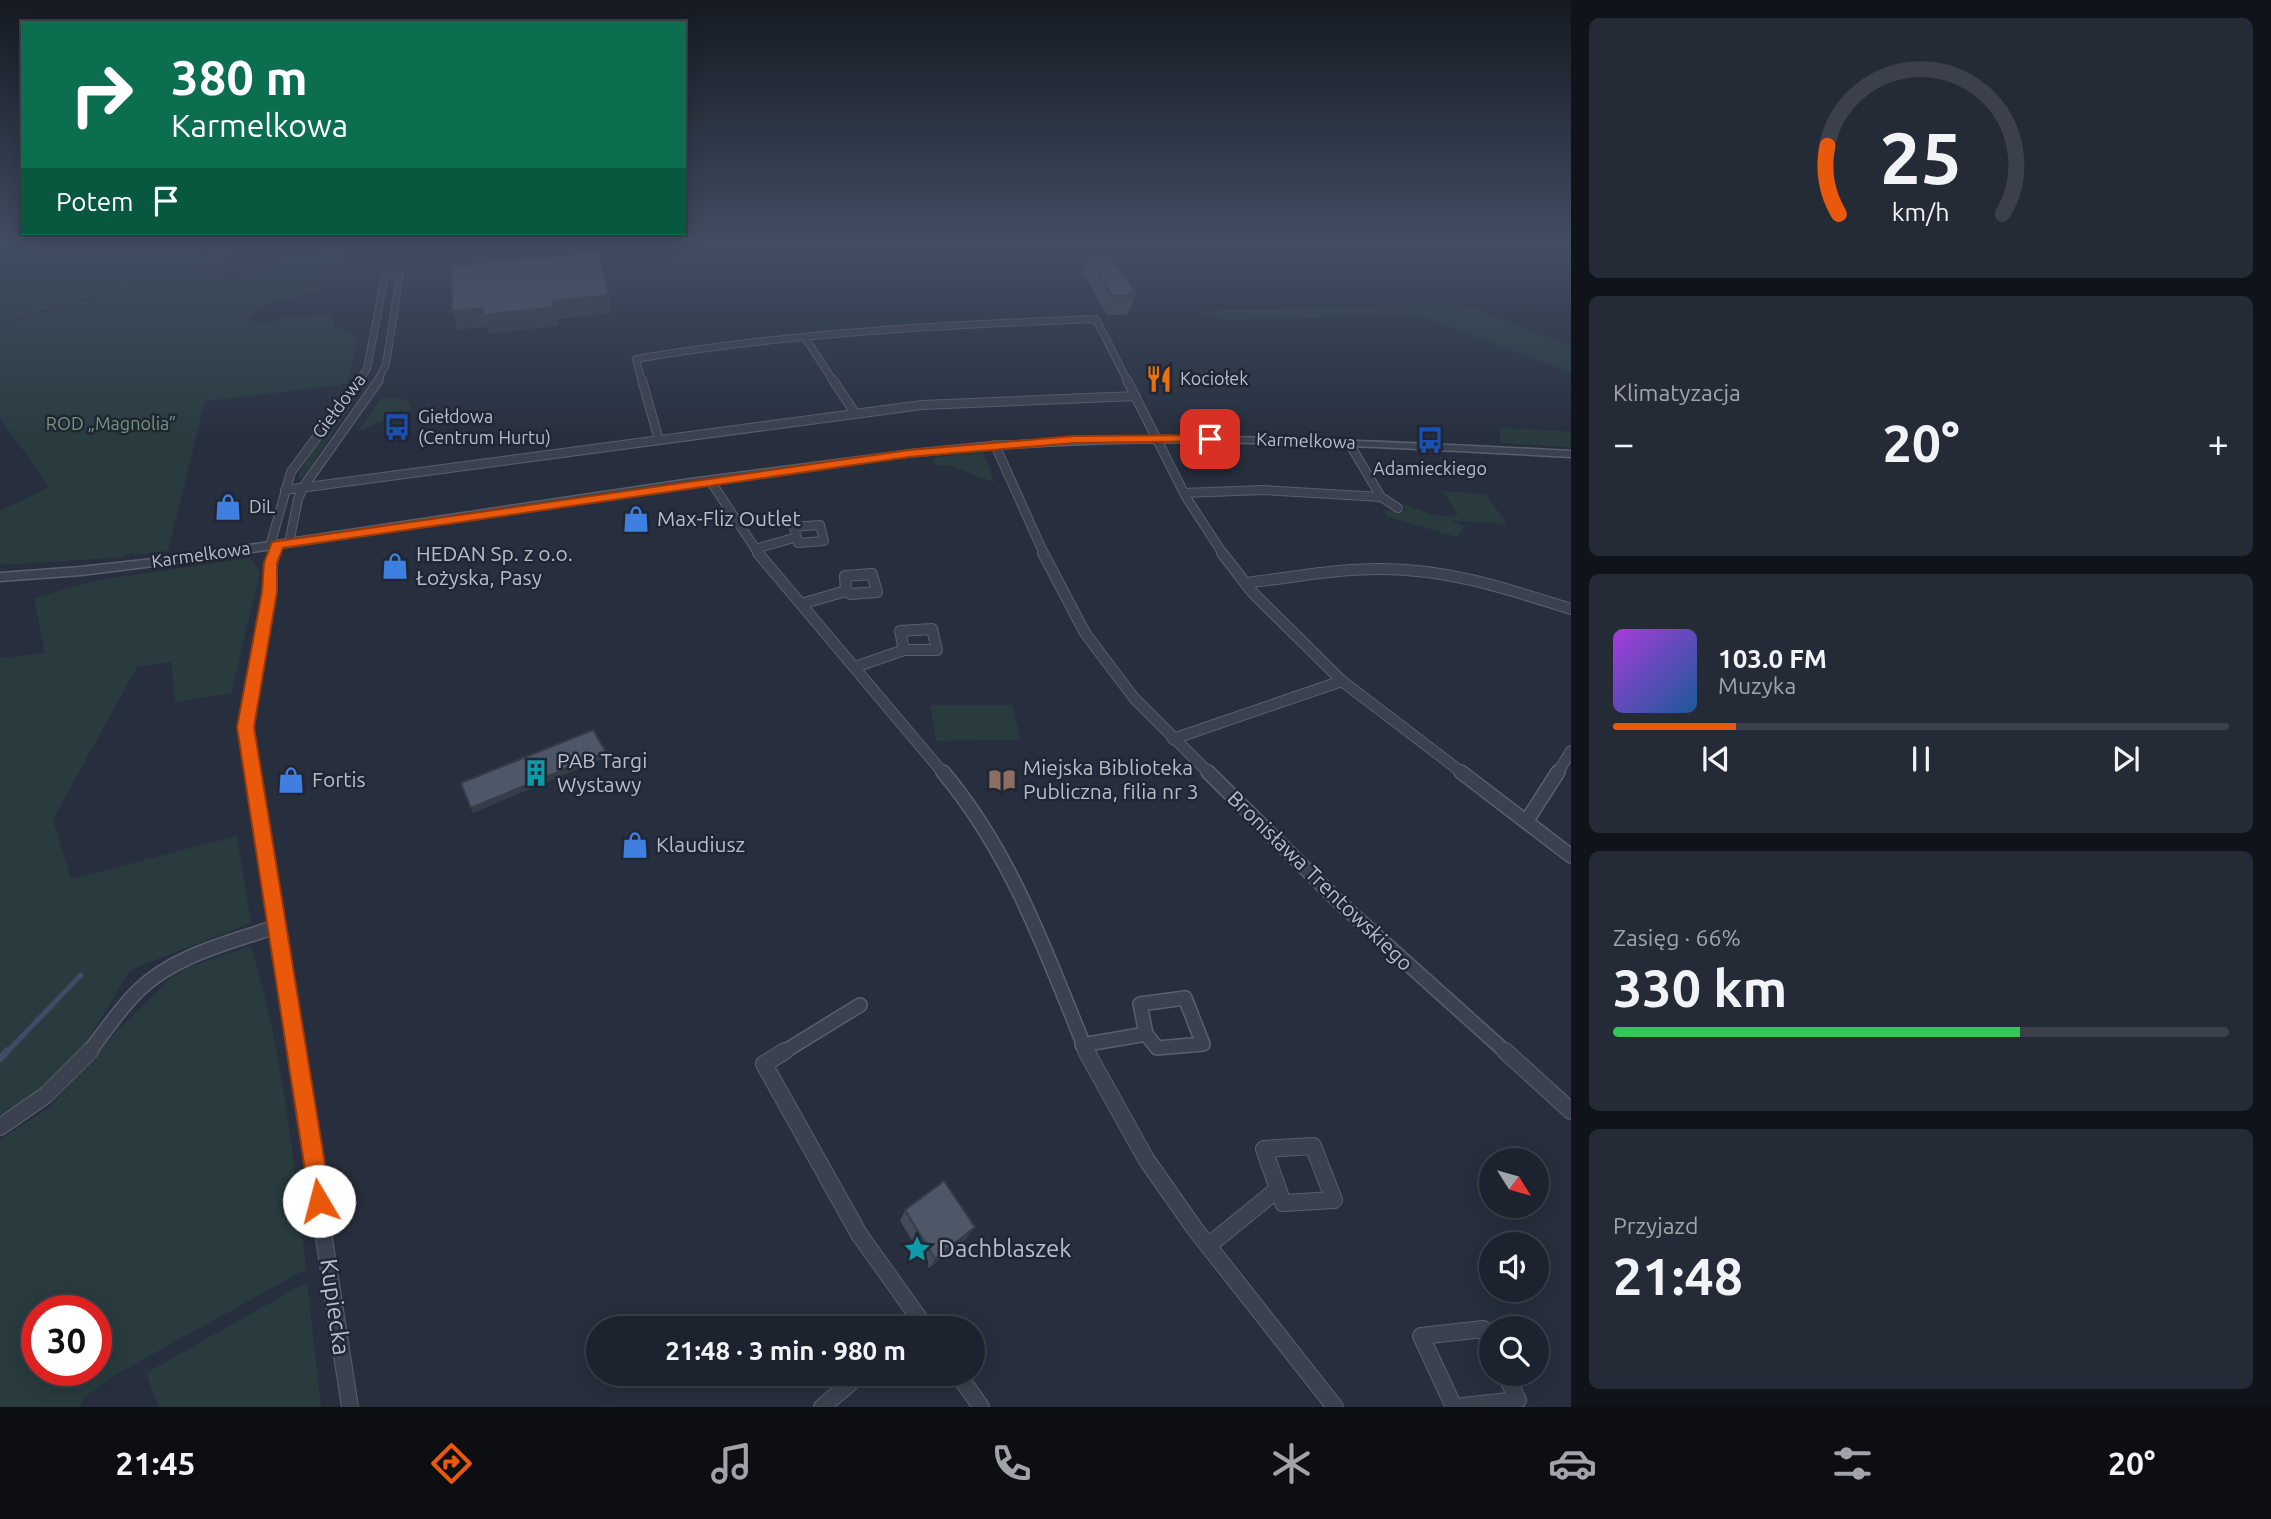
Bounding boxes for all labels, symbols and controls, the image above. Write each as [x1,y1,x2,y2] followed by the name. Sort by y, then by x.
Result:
[56,49,147,140] icon: right
[171,49,308,104] text: 380 m
[171,107,348,143] text: Karmelkowa
[1880,116,1962,198] text: 25
[147,182,185,220] icon: arrive
[56,187,133,216] text: Potem
[1892,198,1950,226] text: km/h
[1144,364,1174,394] restaurant icon: Kociołek
[1180,368,1248,388] place label: Kociołek
[308,369,369,441] street label: Giełdowa
[1613,380,1741,405] text: Klimatyzacja
[418,406,551,448] place label: Giełdowa (Centrum Hurtu)
[1180,409,1240,469] pin
[382,412,412,442] bus stop icon: Giełdowa (Centrum Hurtu)
[46,413,176,433] park label: ROD „Magnolia”
[1882,414,1960,472] text: 20°
[1191,420,1229,458] icon: arrive
[1613,422,1634,464] text: −
[2208,422,2229,464] text: +
[1415,425,1445,455] bus stop icon: Adamieckiego
[1256,428,1356,452] street label: Karmelkowa
[1373,458,1487,478] place label: Adamieckiego
[213,492,243,522] shop icon: DiL
[249,496,275,516] place label: DiL
[621,504,651,534] shop icon: Max-Fliz Outlet
[657,506,801,530] place label: Max-Fliz Outlet
[150,537,252,571] street label: Karmelkowa
[416,541,573,589] place label: HEDAN Sp. z o.o. Łożyska, Pasy
[380,551,410,581] shop icon: HEDAN Sp. z o.o. Łożyska, Pasy
[1718,644,1827,673] text: 103.0 FM
[1718,673,1796,698] text: Muzyka
[1697,740,1735,778] icon: previous
[1902,740,1940,778] icon: pause
[2107,740,2145,778] icon: next
[557,748,647,796] place label: PAB Targi Wystawy
[1023,755,1199,803] place label: Miejska Biblioteka Publiczna, filia nr 3
[521,758,551,788] building icon: PAB Targi Wystawy
[276,765,306,795] shop icon: Fortis
[987,765,1017,795] library icon: Miejska Biblioteka Publiczna, filia nr 3
[312,767,366,791] place label: Fortis
[1223,785,1418,975] street label: Bronisława Trentowskiego
[620,830,650,860] shop icon: Klaudiusz
[656,832,745,856] place label: Klaudiusz
[1613,925,1741,950] text: Zasięg · 66%
[1613,959,1787,1017] text: 330 km
[1479,1148,1549,1218] north arrow
[1479,1148,1549,1386] map controls
[282,1164,356,1238] position arrow
[1613,1213,1698,1238] text: Przyjazd
[1479,1232,1549,1302] button: sound
[902,1234,932,1264] place icon: Dachblaszek
[938,1235,1071,1262] place label: Dachblaszek
[1613,1247,1743,1305] text: 21:48
[315,1257,356,1357] street label: Kupiecka
[21,1295,112,1386] speed limit sign: 30
[1479,1316,1549,1386] button: search
[665,1336,906,1365] text: 21:48 · 3 min · 980 m
[427,1439,476,1488] icon: directions
[707,1439,756,1488] icon: music
[987,1439,1036,1488] icon: phone
[1267,1439,1316,1488] icon: climate
[1548,1439,1597,1488] icon: car
[1828,1439,1877,1488] icon: filters
[116,1445,196,1481] text: 21:45
[2108,1445,2155,1481] text: 20°

